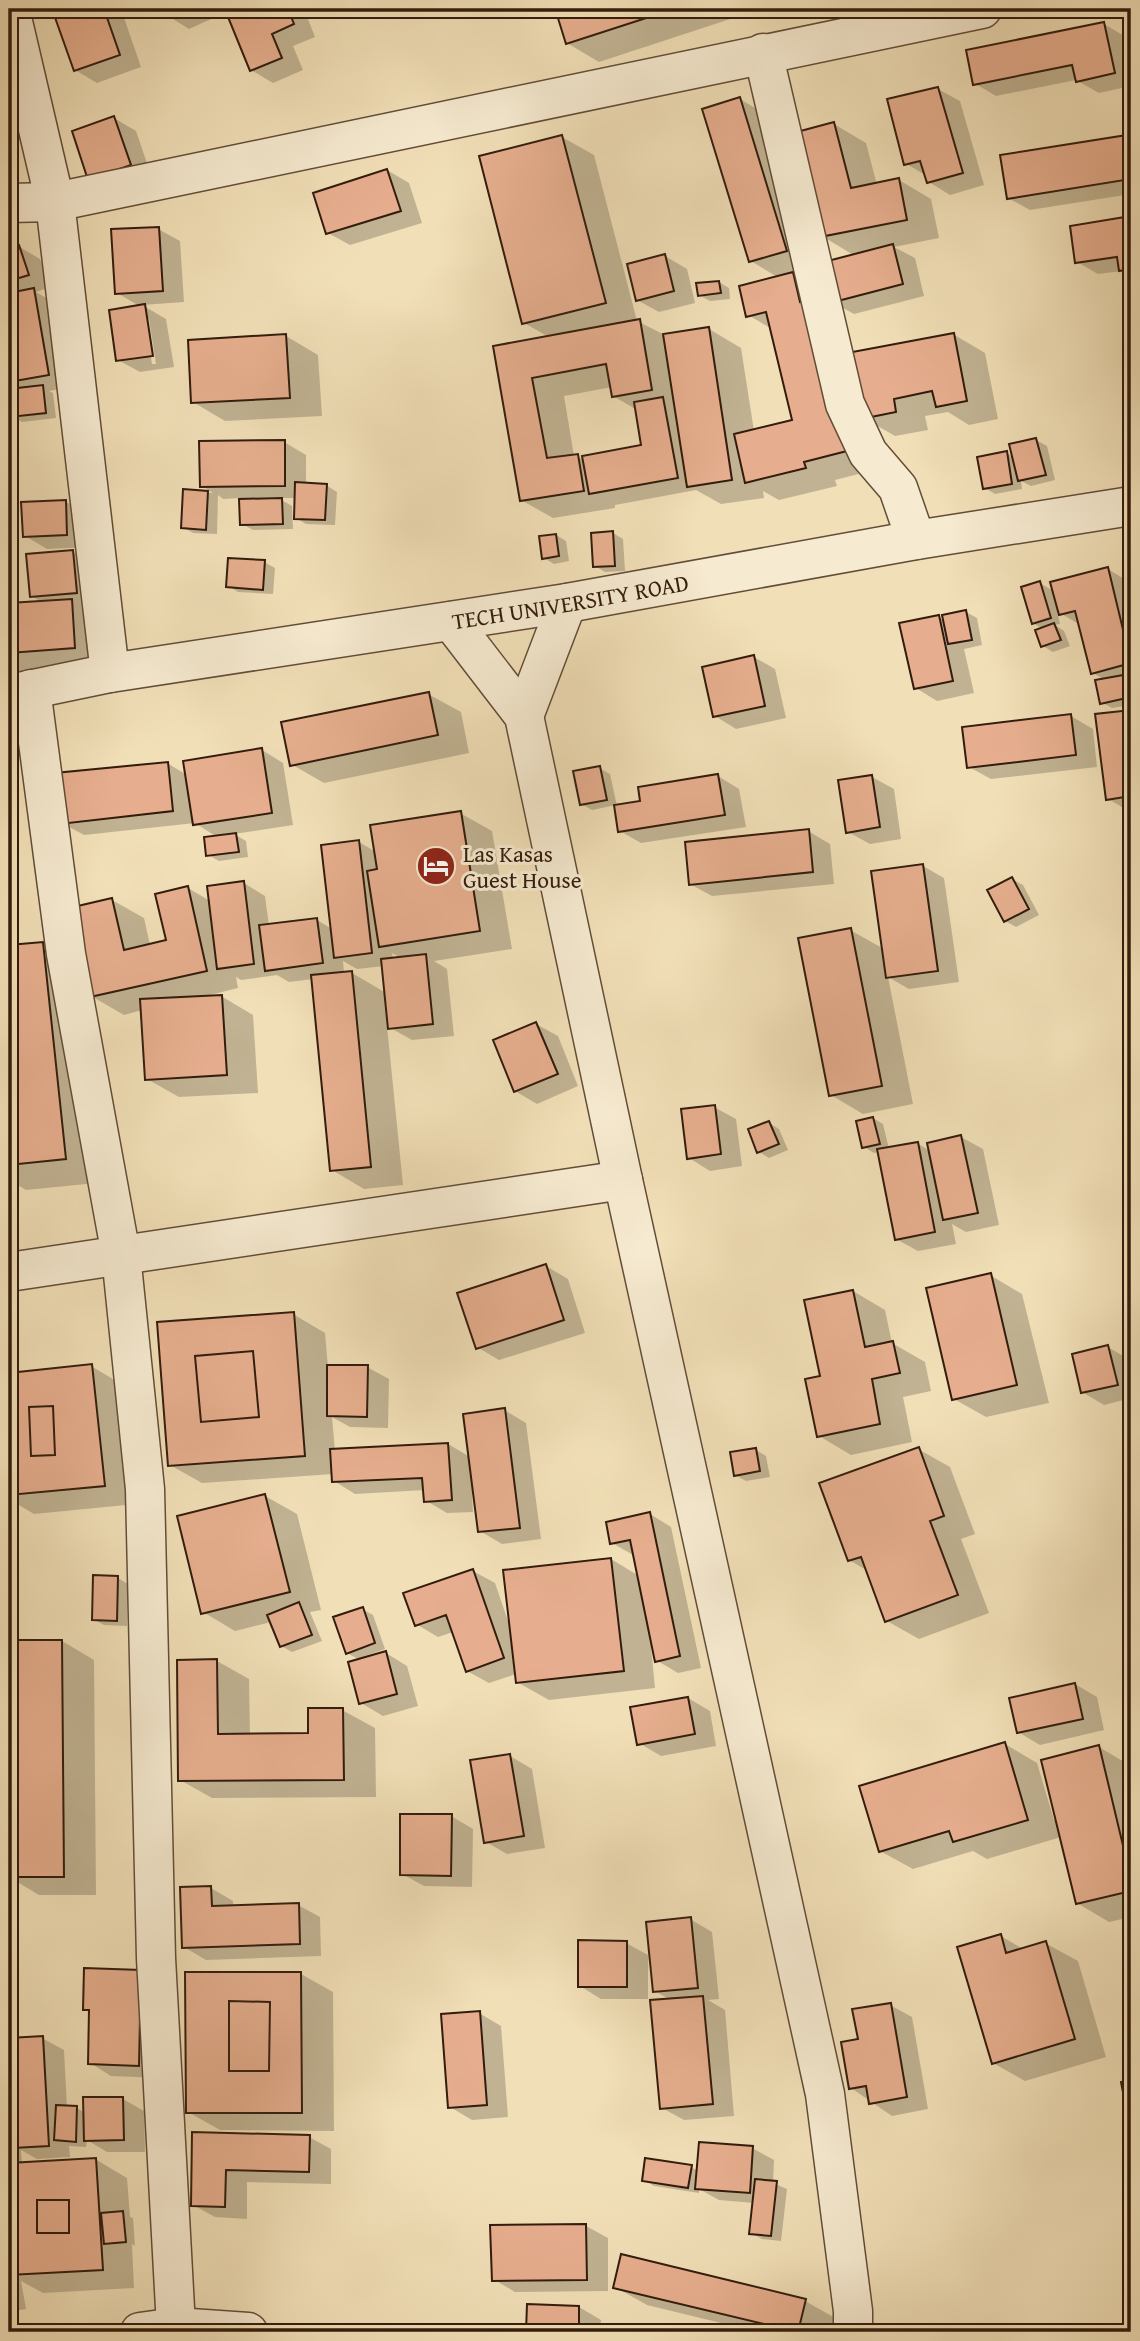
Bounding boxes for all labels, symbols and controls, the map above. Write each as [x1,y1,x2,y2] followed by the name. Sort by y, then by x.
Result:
[450,565,691,637] street label: TECH UNIVERSITY ROAD
[463,837,581,896] place label: Las Kasas Guest House
[415,845,457,887] hotel icon: Las Kasas Guest House

